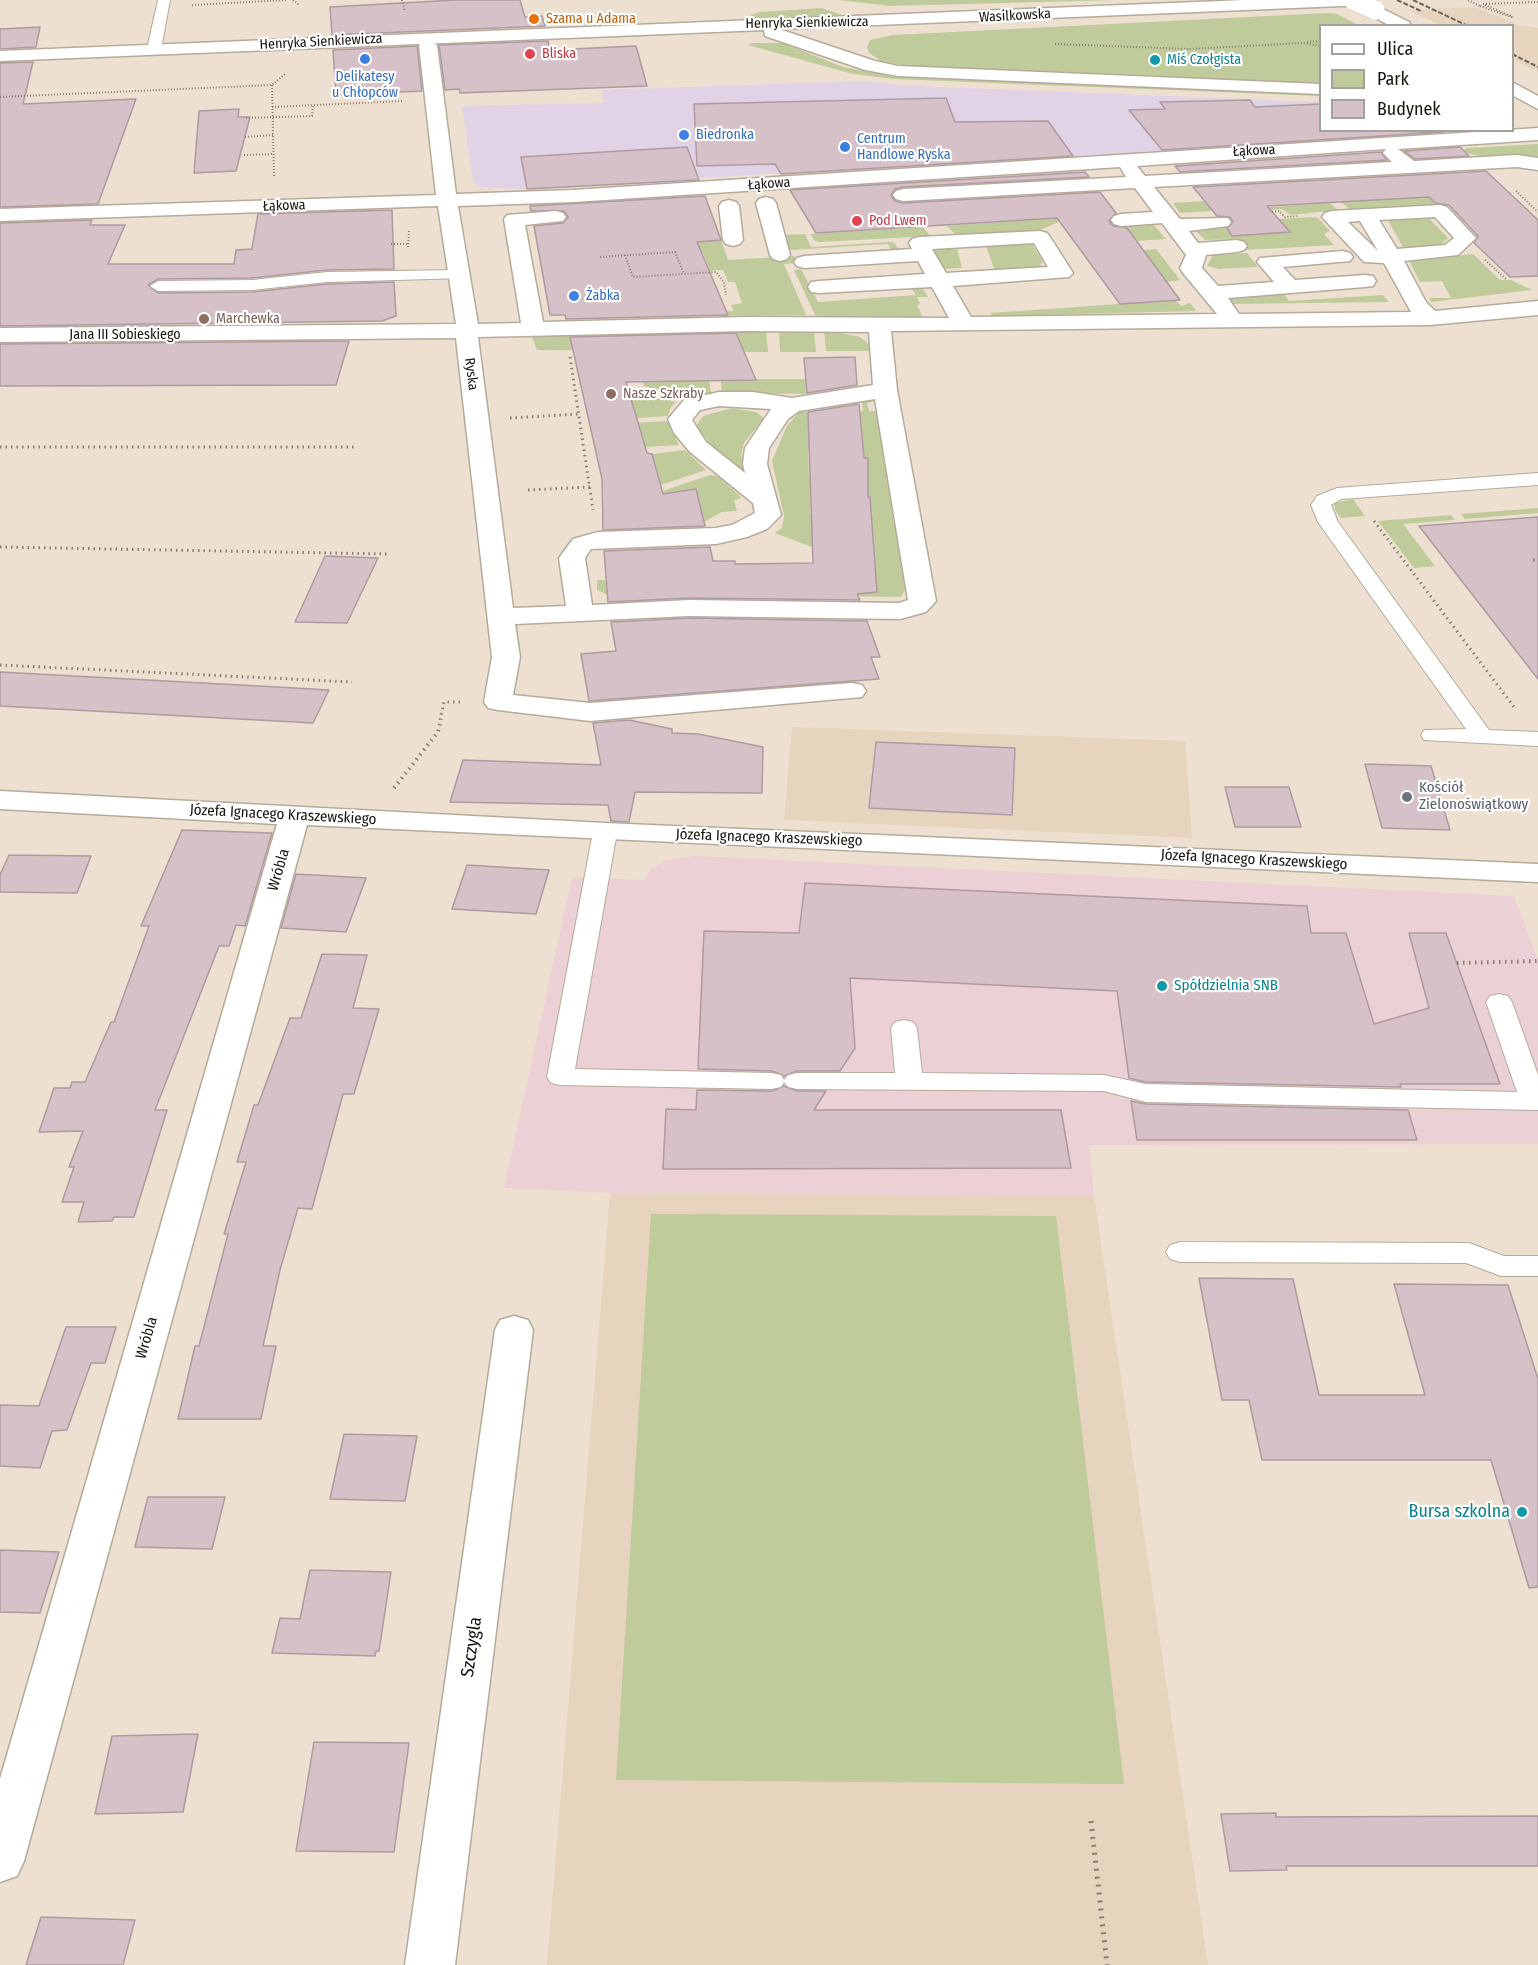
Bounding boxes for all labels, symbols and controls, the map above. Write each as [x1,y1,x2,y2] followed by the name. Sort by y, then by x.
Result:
[979,6,1051,26] street label: Wasilkowska
[546,11,636,27] place label: Szama u Adama
[527,12,541,26] marker: Szama u Adama
[745,14,869,32] street label: Henryka Sienkiewicza
[1319,24,1514,132] legend
[259,30,383,54] street label: Henryka Sienkiewicza
[1377,38,1413,60] text: Ulica
[542,46,576,62] place label: Bliska
[523,47,537,61] marker: Bliska
[358,52,372,66] marker: Delikatesy u Chłopców
[1167,52,1241,68] place label: Miś Czołgista
[1148,53,1162,67] marker: Miś Czołgista
[1377,68,1409,90] text: Park
[332,69,398,102] place label: Delikatesy u Chłopców
[1377,98,1441,120] text: Budynek
[696,127,754,143] place label: Biedronka
[677,128,691,142] marker: Biedronka
[857,131,951,164] place label: Centrum Handlowe Ryska
[838,140,852,154] marker: Centrum Handlowe Ryska
[1232,141,1276,161] street label: Łąkowa
[747,174,791,194] street label: Łąkowa
[262,197,306,215] street label: Łąkowa
[869,213,926,229] place label: Pod Lwem
[850,214,864,228] marker: Pod Lwem
[586,288,620,304] place label: Żabka
[567,289,581,303] marker: Żabka
[216,311,280,327] place label: Marchewka
[197,312,211,326] marker: Marchewka
[69,327,181,343] street label: Jana III Sobieskiego
[461,357,481,391] street label: Ryska
[623,386,704,402] place label: Nasze Szkraby
[604,387,618,401] marker: Nasze Szkraby
[1419,779,1528,814] place label: Kościół Zielonoświątkowy
[1400,790,1414,804] marker: Kościół Zielonoświątkowy
[189,801,377,829] street label: Józefa Ignacego Kraszewskiego
[675,826,863,850] street label: Józefa Ignacego Kraszewskiego
[1160,846,1348,874] street label: Józefa Ignacego Kraszewskiego
[264,847,294,893] street label: Wróbla
[1174,977,1278,995] place label: Spółdzielnia SNB
[1155,979,1169,993] marker: Spółdzielnia SNB
[132,1315,162,1361] street label: Wróbla
[1409,1501,1510,1523] place label: Bursa szkolna
[1515,1505,1529,1519] marker: Bursa szkolna
[457,1616,487,1678] street label: Szczygla

